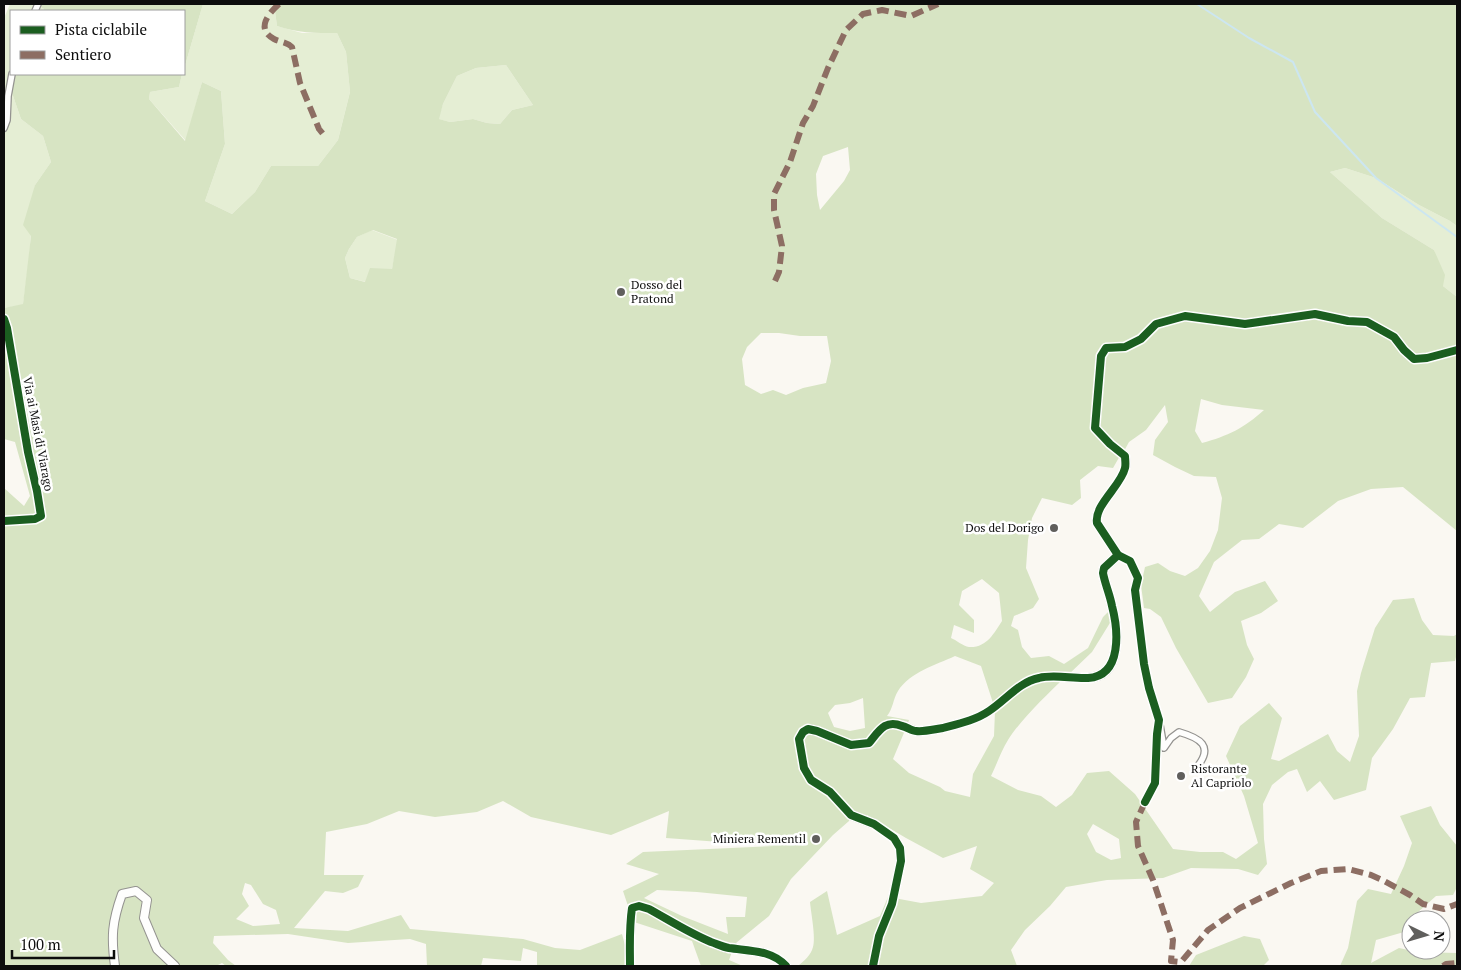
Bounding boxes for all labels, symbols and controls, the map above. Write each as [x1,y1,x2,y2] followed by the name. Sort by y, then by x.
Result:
[10,10,185,75] legend
[55,19,147,39] text: Pista ciclabile
[55,44,111,64] text: Sentiero
[631,277,683,306] place label: Dosso del Pratond
[615,286,627,298] marker: Dosso del Pratond
[20,376,57,493] street label: Via ai Masi di Viarago
[965,520,1044,535] place label: Dos del Dorigo
[1048,522,1060,534] marker: Dos del Dorigo
[1191,761,1252,790] place label: Ristorante Al Capriolo
[1175,770,1187,782] marker: Ristorante Al Capriolo
[713,831,806,846] place label: Miniera Rementil
[810,833,822,845] marker: Miniera Rementil
[1401,910,1451,960] north arrow
[12,928,115,960] scale bar
[1429,930,1449,943] text: N
[20,934,61,954] text: 100 m

